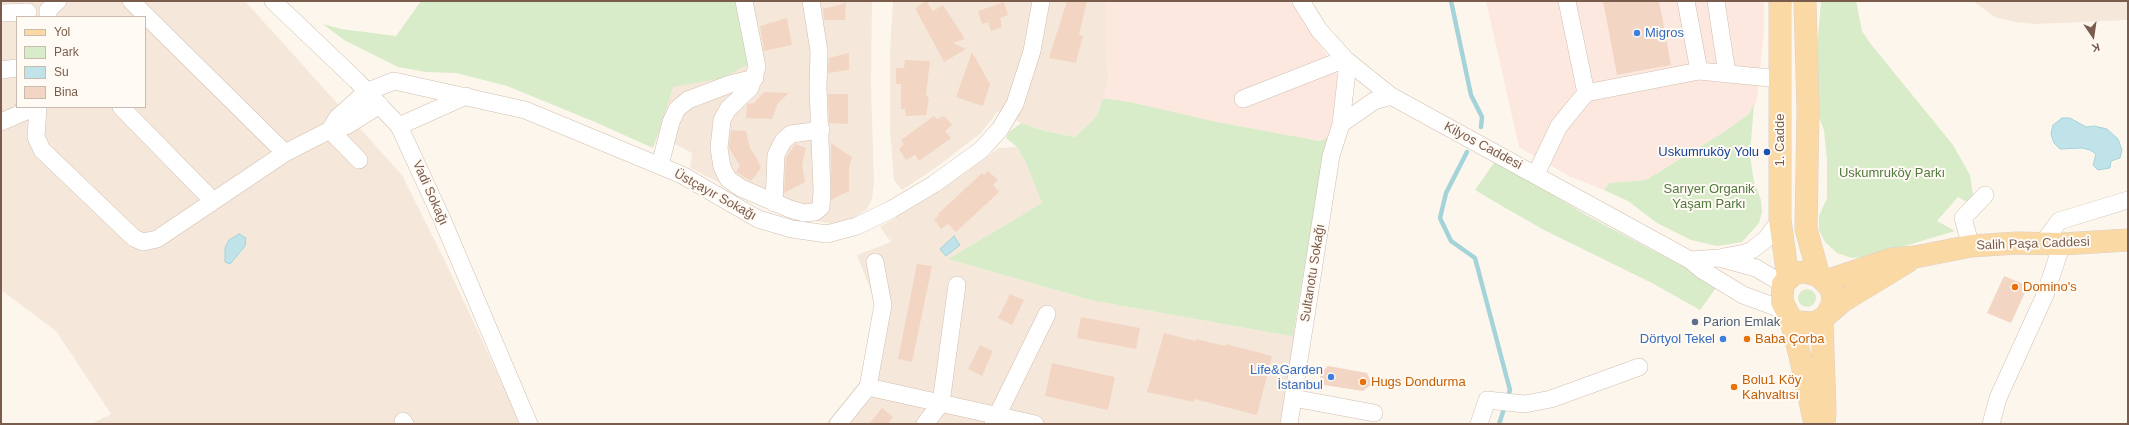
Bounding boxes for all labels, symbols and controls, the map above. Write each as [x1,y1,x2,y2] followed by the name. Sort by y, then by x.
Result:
[16,16,146,108] legend
[2073,16,2113,56] north arrow
[54,25,70,39] text: Yol
[1645,25,1684,41] place label: Migros
[1632,28,1642,38] marker: Migros
[2090,41,2101,54] text: K
[54,45,79,59] text: Park
[54,65,69,79] text: Su
[54,85,78,99] text: Bina
[1772,114,1788,166] street label: 1. Cadde
[1441,119,1525,173] street label: Kilyos Caddesi
[1658,144,1759,160] place label: Uskumruköy Yolu
[1762,147,1772,157] marker: Uskumruköy Yolu
[409,158,451,228] street label: Vadi Sokağı
[1839,165,1945,181] park label: Uskumruköy Parkı
[671,166,759,224] street label: Üstçayır Sokağı
[1663,181,1755,212] park label: Sarıyer Organik Yaşam Parkı
[1298,223,1328,323] street label: Sultanotu Sokağı
[1976,234,2090,254] street label: Salih Paşa Caddesi
[2023,279,2077,295] place label: Domino's
[2010,282,2020,292] marker: Domino's
[1703,314,1780,330] place label: Parion Emlak
[1690,317,1700,327] marker: Parion Emlak
[1640,331,1715,347] place label: Dörtyol Tekel
[1755,331,1824,347] place label: Baba Çorba
[1718,334,1728,344] marker: Dörtyol Tekel
[1742,334,1752,344] marker: Baba Çorba
[1250,362,1323,393] place label: Life&Garden İstanbul
[1326,372,1336,382] marker: Life&Garden İstanbul
[1742,372,1801,403] place label: Bolu1 Köy Kahvaltısı
[1371,374,1466,390] place label: Hugs Dondurma
[1358,377,1368,387] marker: Hugs Dondurma
[1729,382,1739,392] marker: Bolu1 Köy Kahvaltısı

